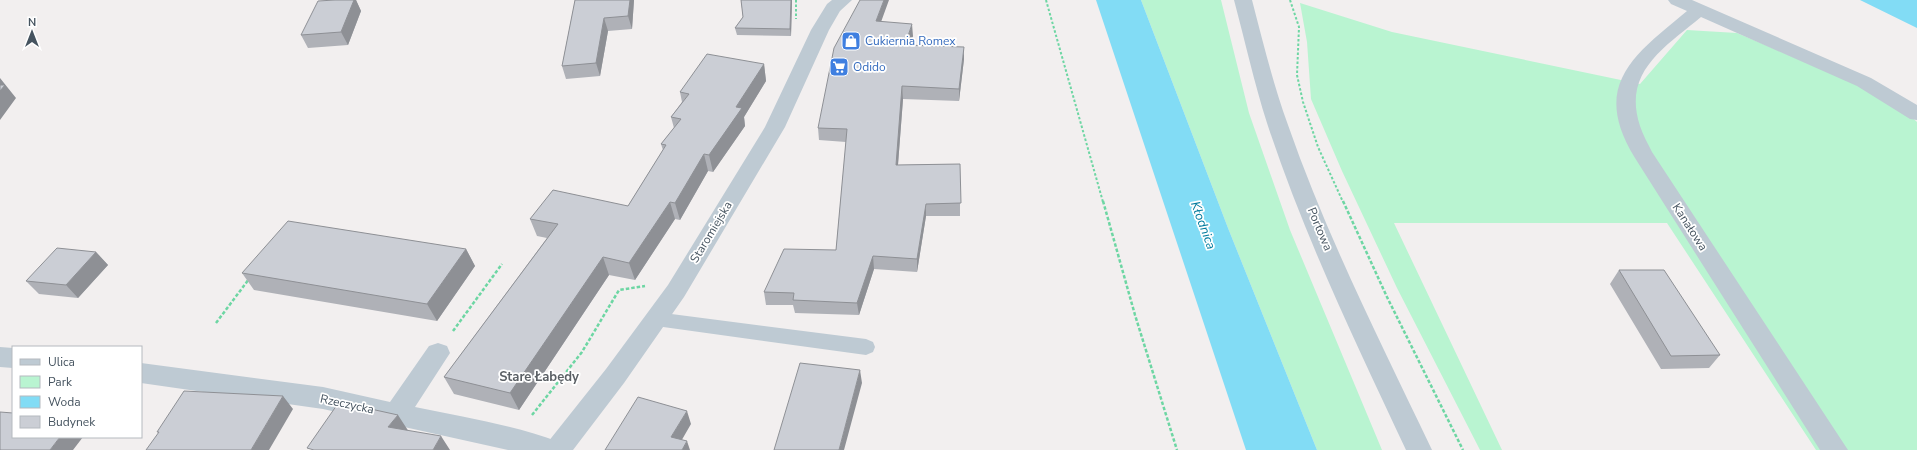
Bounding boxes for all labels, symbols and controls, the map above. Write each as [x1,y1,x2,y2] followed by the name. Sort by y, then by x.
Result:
[12,12,52,52] north arrow
[28,15,36,30] text: N
[840,30,862,52] shop icon: Cukiernia Romex
[865,33,956,49] place label: Cukiernia Romex
[828,56,850,78] supermarket icon: Odido
[853,59,886,75] place label: Odido
[686,198,736,266] street label: Staromiejska
[1186,199,1220,252] water label: Kłodnica
[1669,200,1711,254] street label: Kanałowa
[1304,205,1336,253] street label: Portowa
[12,346,142,438] legend
[48,354,75,370] text: Ulica
[499,368,579,386] district label: Stare Łabędy
[48,374,73,390] text: Park
[319,390,375,418] street label: Rzeczycka
[48,394,81,410] text: Woda
[48,414,96,430] text: Budynek

